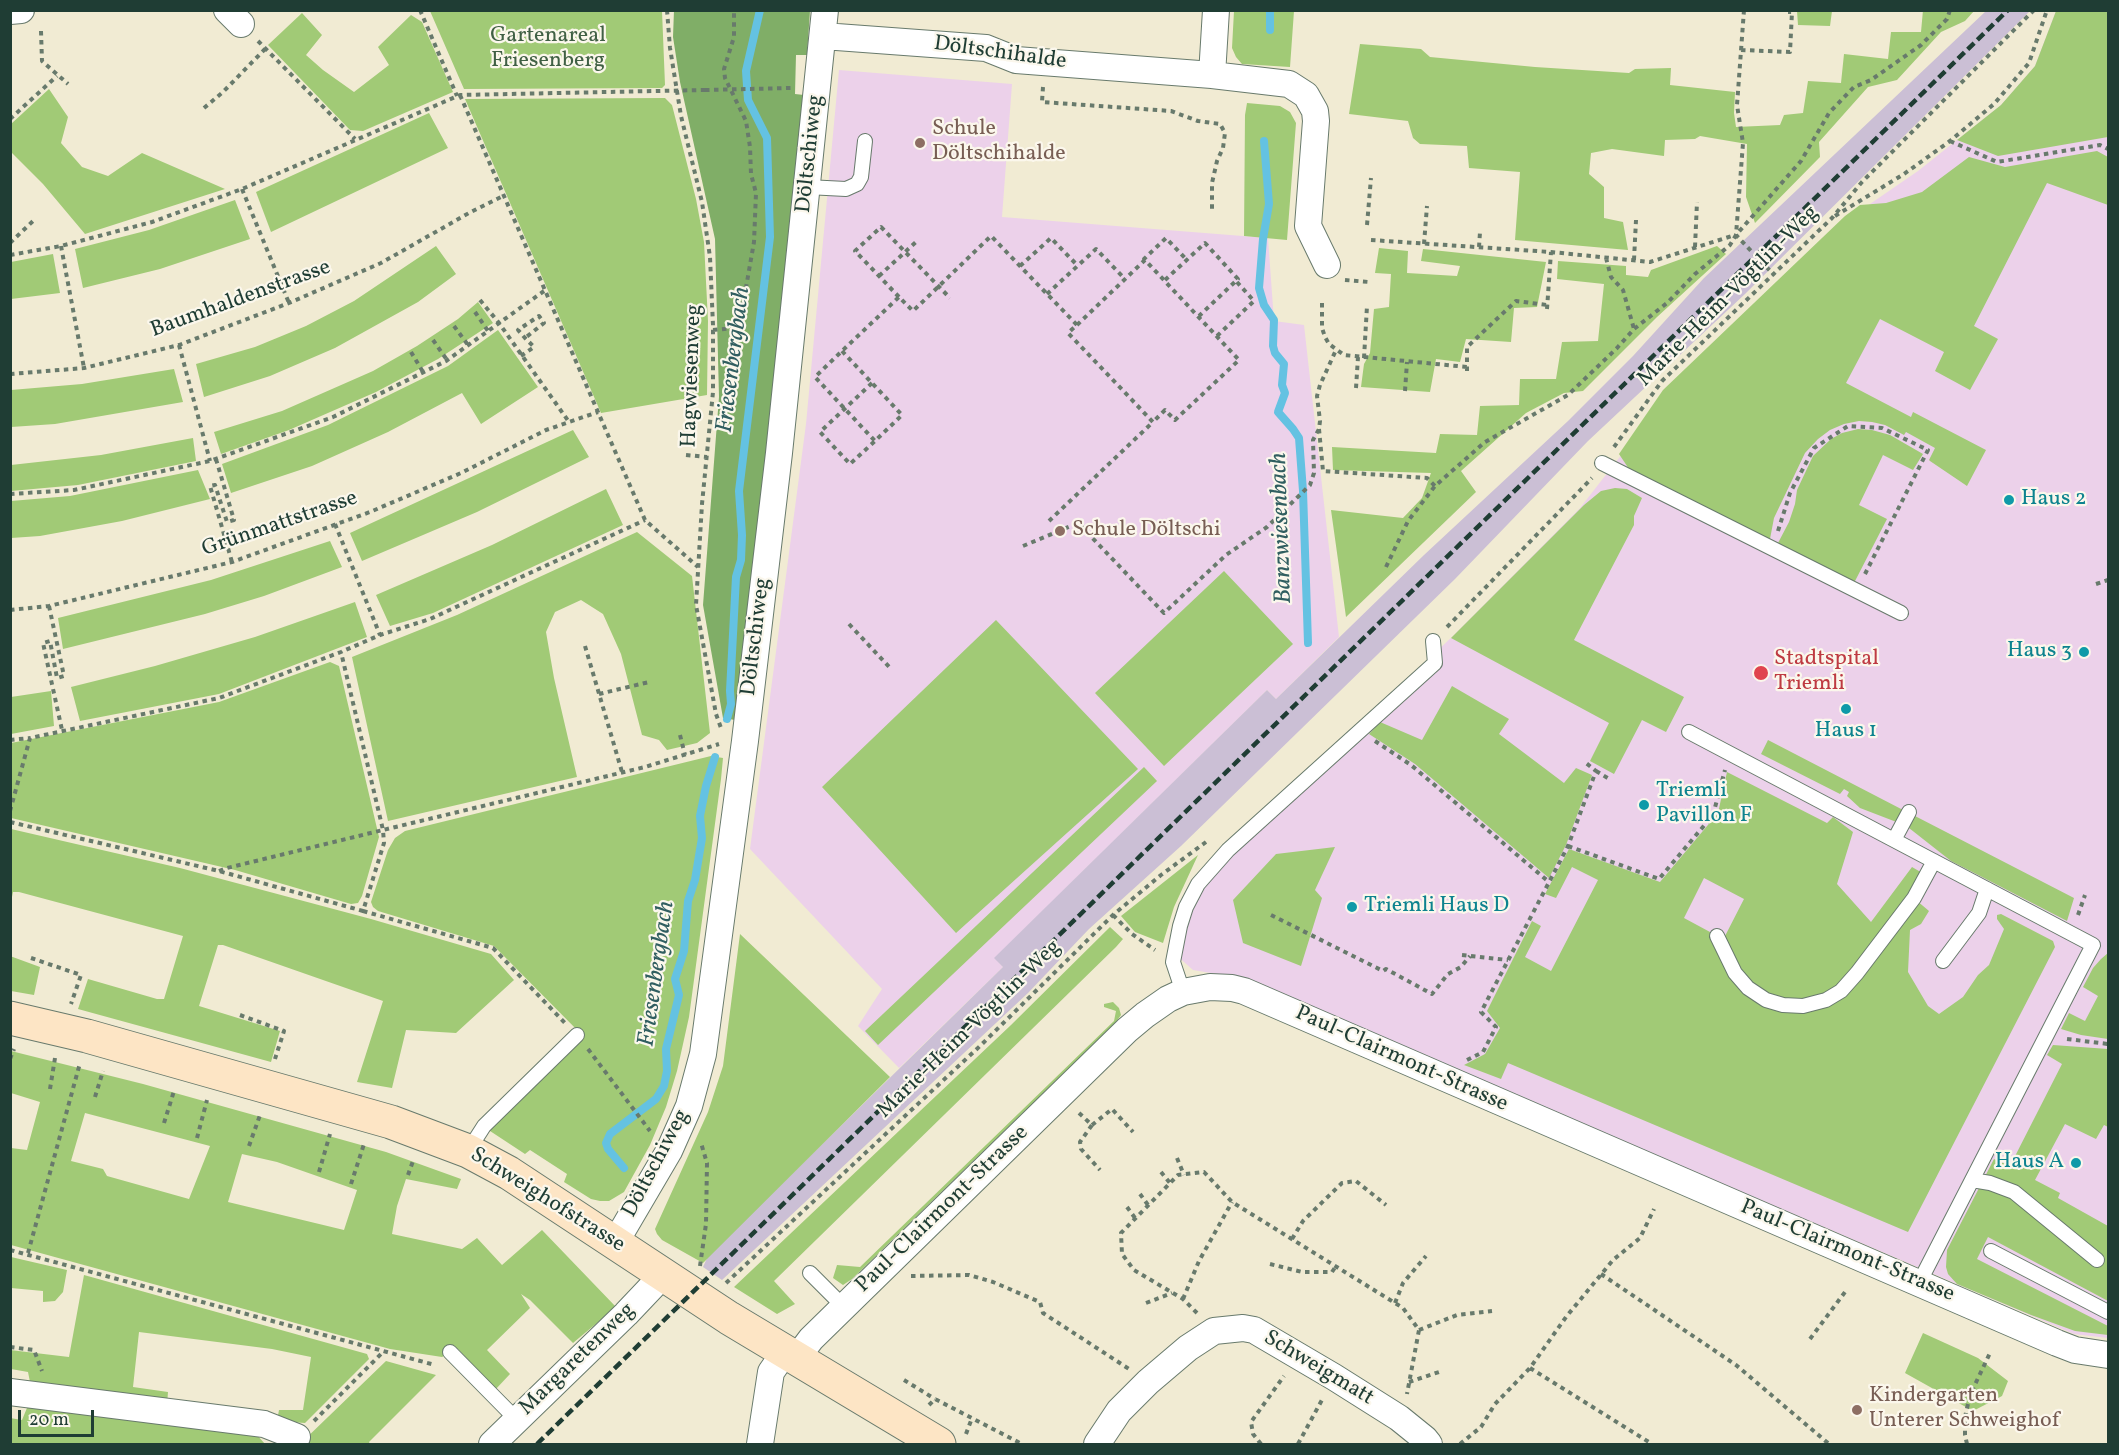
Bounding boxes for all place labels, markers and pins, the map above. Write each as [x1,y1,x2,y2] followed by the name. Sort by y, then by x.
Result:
[932,117,1066,168] place label: Schule Döltschihalde
[913,136,927,150] marker: Schule Döltschihalde
[2021,487,2087,513] place label: Haus 2
[2002,493,2016,507] marker: Haus 2
[1072,518,1221,544] place label: Schule Döltschi
[1053,524,1067,538] marker: Schule Döltschi
[2007,639,2072,665] place label: Haus 3
[2077,645,2091,659] marker: Haus 3
[1774,647,1879,698] place label: Stadtspital Triemli
[1752,664,1770,682] marker: Stadtspital Triemli
[1839,702,1853,716] marker: Haus 1
[1815,719,1877,745] place label: Haus 1
[1656,779,1752,830] place label: Triemli Pavillon F
[1637,798,1651,812] marker: Triemli Pavillon F
[1364,894,1509,920] place label: Triemli Haus D
[1345,900,1359,914] marker: Triemli Haus D
[1995,1150,2064,1176] place label: Haus A
[2069,1156,2083,1170] marker: Haus A
[1869,1384,2059,1436] place label: Kindergarten Unterer Schweighof
[1850,1403,1864,1417] marker: Kindergarten Unterer Schweighof

